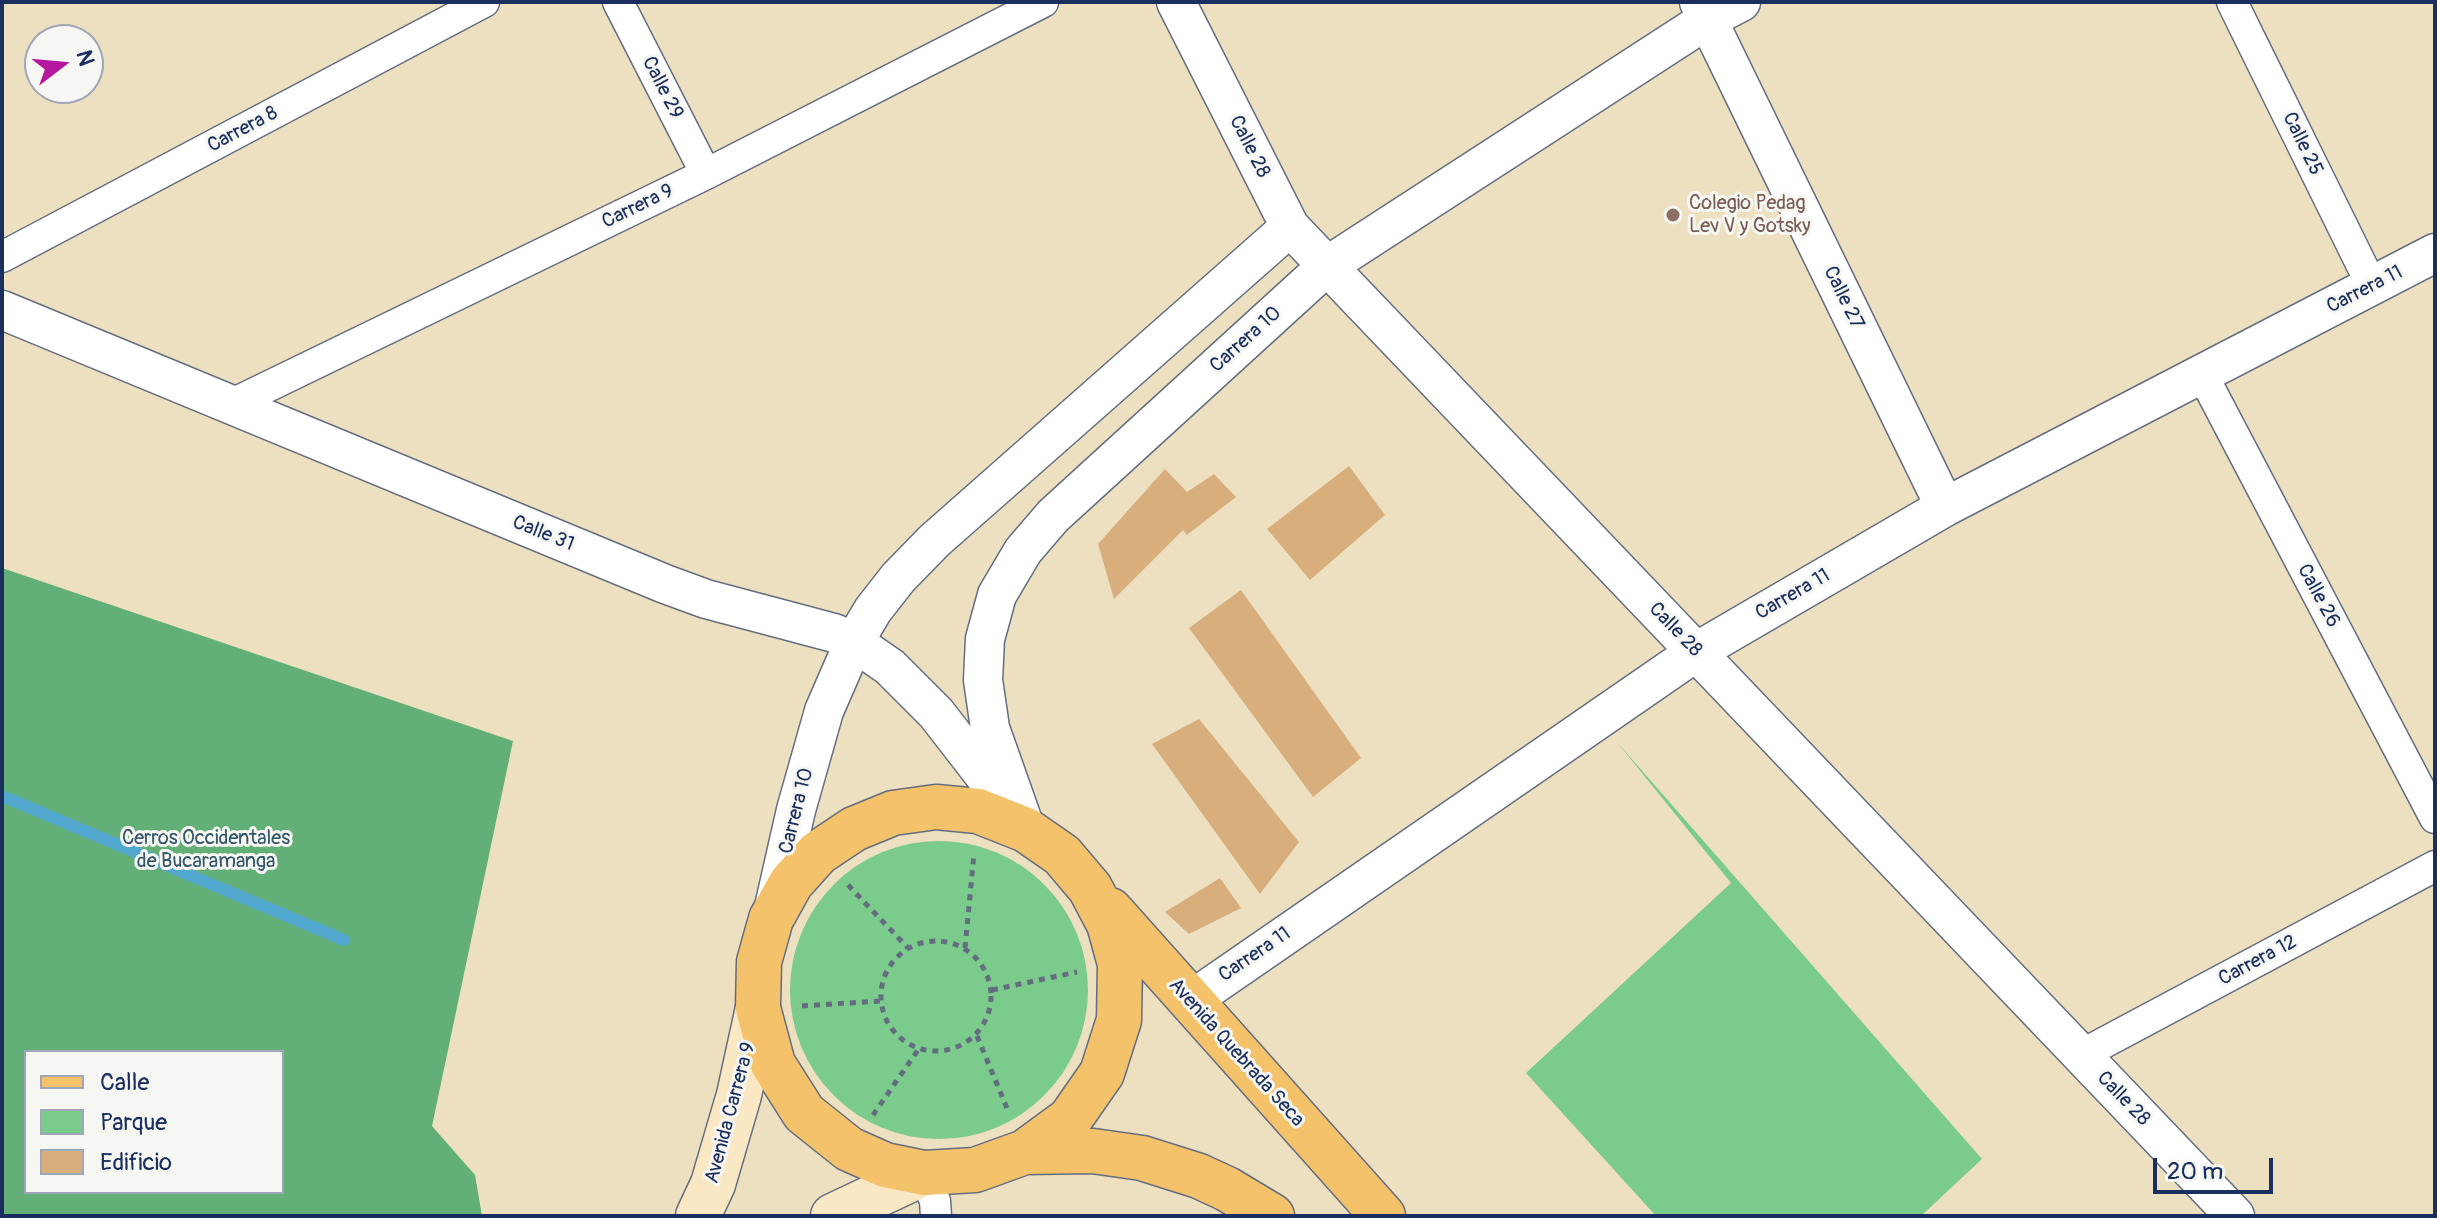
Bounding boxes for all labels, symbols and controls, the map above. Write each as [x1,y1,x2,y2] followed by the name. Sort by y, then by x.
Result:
[24,24,104,104] north arrow
[70,47,101,69] text: N
[636,53,688,123] street label: Calle 29
[204,102,282,158] street label: Carrera 8
[2276,108,2328,180] street label: Calle 25
[1223,112,1275,182] street label: Calle 28
[598,179,678,235] street label: Carrera 9
[1689,192,1811,239] place label: Colegio Pedag Lev V y Gotsky
[1664,206,1682,224] marker: Colegio Pedag Lev V y Gotsky
[2323,261,2407,319] street label: Carrera 11
[1818,263,1868,333] street label: Calle 27
[1205,302,1287,378] street label: Carrera 10
[509,511,577,557] street label: Calle 31
[2291,560,2345,632] street label: Calle 26
[1752,564,1834,626] street label: Carrera 11
[1643,598,1707,662] street label: Calle 28
[775,766,819,856] street label: Carrera 10
[122,827,290,874] park label: Cerros Occidentales de Bucaramanga
[1214,922,1296,988] street label: Carrera 11
[2215,930,2301,992] street label: Carrera 12
[1163,974,1309,1132] street label: Avenida Quebrada Seca
[701,1040,761,1186] street label: Avenida Carrera 9
[24,1050,284,1194] legend
[2091,1067,2155,1131] street label: Calle 28
[100,1068,149,1097] text: Calle
[100,1108,167,1137] text: Parque
[2157,1142,2277,1192] scale bar
[100,1148,172,1177] text: Edificio
[2167,1157,2223,1186] text: 20 m

